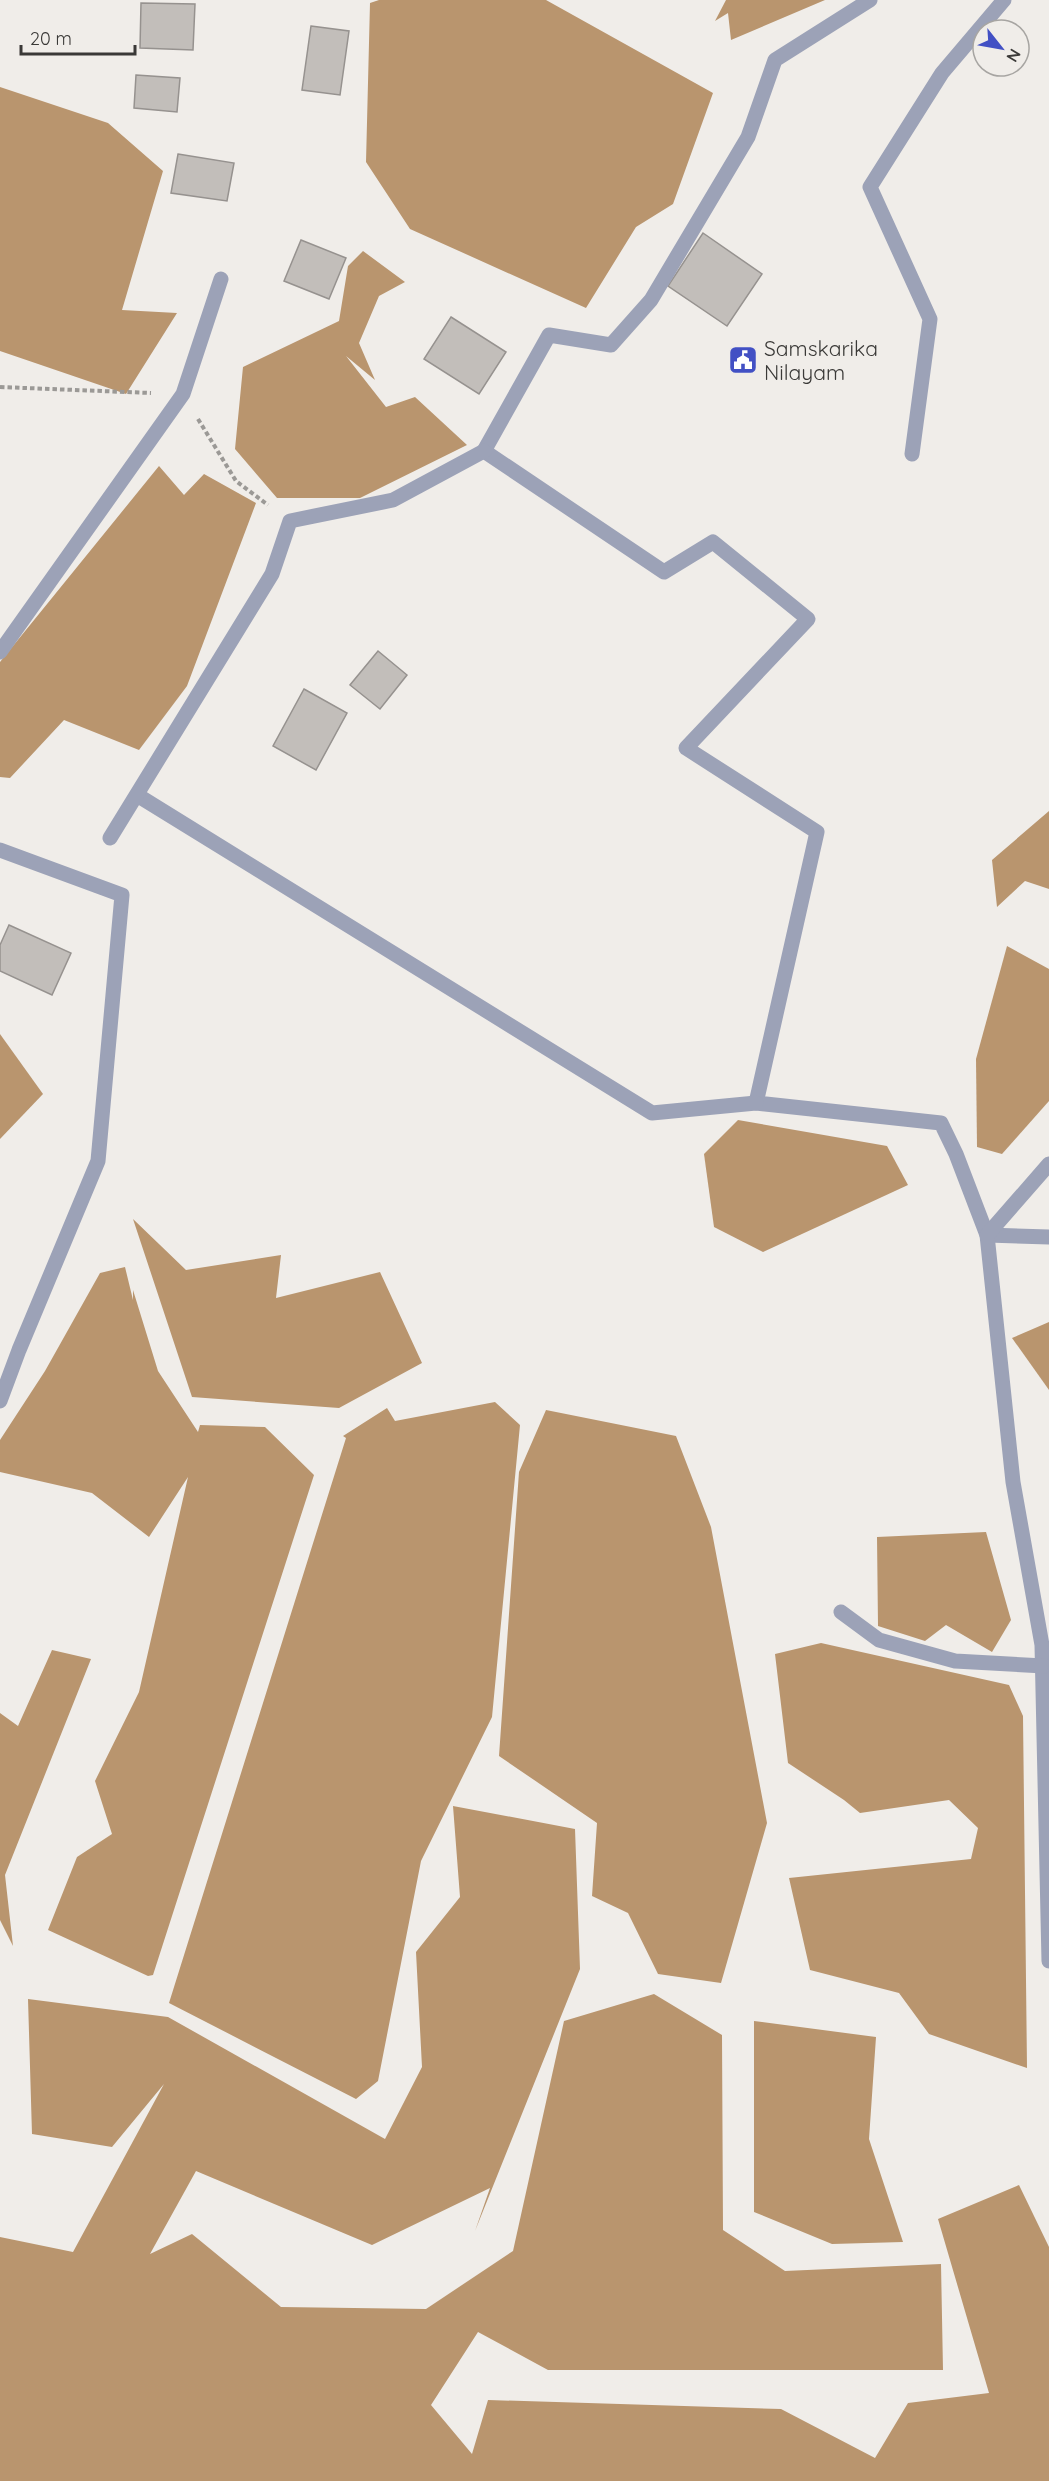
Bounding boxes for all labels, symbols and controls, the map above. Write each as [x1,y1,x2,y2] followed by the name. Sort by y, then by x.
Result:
[21,18,135,56] scale bar
[971,18,1031,78] north arrow
[30,27,72,50] text: 20 m
[1002,46,1025,66] text: N
[764,335,878,385] place label: Samskarika Nilayam
[727,344,759,376] public building icon: Samskarika Nilayam

